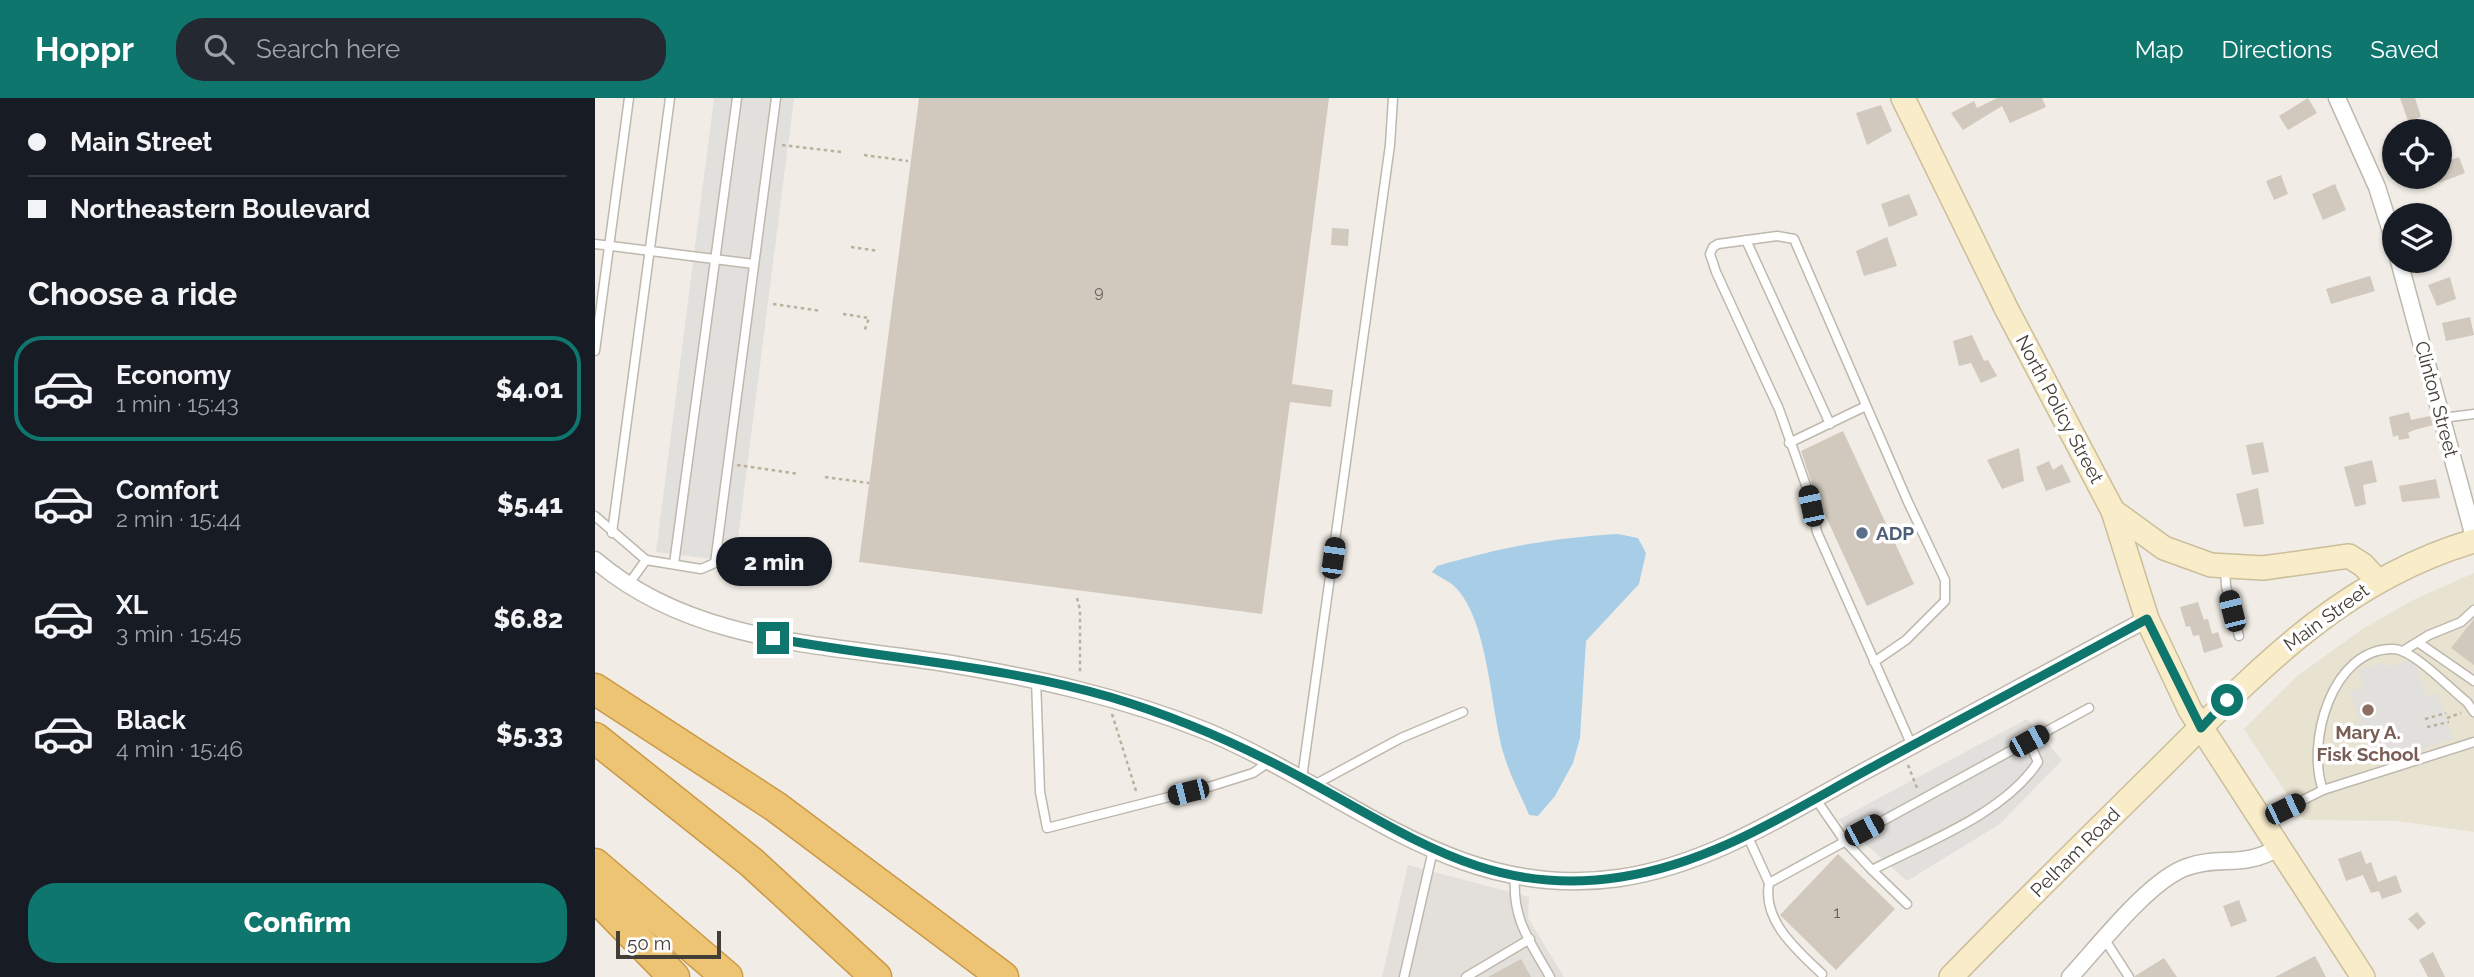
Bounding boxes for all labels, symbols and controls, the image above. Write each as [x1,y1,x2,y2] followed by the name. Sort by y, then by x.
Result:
[176,18,666,81] search box
[35,30,134,69] text: Hoppr
[200,30,238,68] icon: search
[256,34,400,64] text: Search here
[2135,35,2184,64] text: Map
[2222,35,2332,64] text: Directions
[2370,35,2439,64] text: Saved
[2382,119,2452,273] map controls
[2382,119,2452,189] button: locate
[70,127,212,157] text: Main Street
[70,194,370,224] text: Northeastern Boulevard
[2382,203,2452,273] button: layers
[28,275,237,312] text: Choose a ride
[1094,282,1104,301] house number: 9
[2012,331,2109,487] street label: North Policy Street
[2411,338,2463,460] street label: Clinton Street
[32,357,95,420] icon: car
[116,360,231,390] text: Economy
[496,374,563,404] text: $4.01
[116,390,239,417] text: 1 min · 15:43
[32,472,95,535] icon: car
[116,475,219,505] text: Comfort
[1797,483,1826,529] car
[497,489,563,519] text: $5.41
[116,505,241,532] text: 2 min · 15:44
[1876,522,1914,544] place label: ADP
[1854,525,1870,541] marker: ADP
[715,536,831,586] callout: 2 min
[1320,536,1347,580] car
[744,548,804,575] text: 2 min
[2279,578,2373,655] street label: Main Street
[32,587,95,650] icon: car
[2217,588,2248,634] car
[116,590,148,620] text: XL
[493,604,563,634] text: $6.82
[116,620,242,647] text: 3 min · 15:45
[757,622,789,654] route end
[2211,684,2243,716] route start
[32,702,95,765] icon: car
[2360,702,2376,718] marker: Mary A. Fisk School
[116,705,186,735] text: Black
[496,719,563,749] text: $5.33
[2316,721,2421,765] place label: Mary A. Fisk School
[2006,722,2053,760] car
[116,735,243,762] text: 4 min · 15:46
[1166,777,1211,807] car
[2262,790,2309,828] car
[2026,803,2124,901] street label: Pelham Road
[1841,811,1888,849] car
[28,883,567,963] button: Confirm
[1834,903,1841,922] house number: 1
[616,928,721,960] scale bar
[627,932,671,954] text: 50 m

